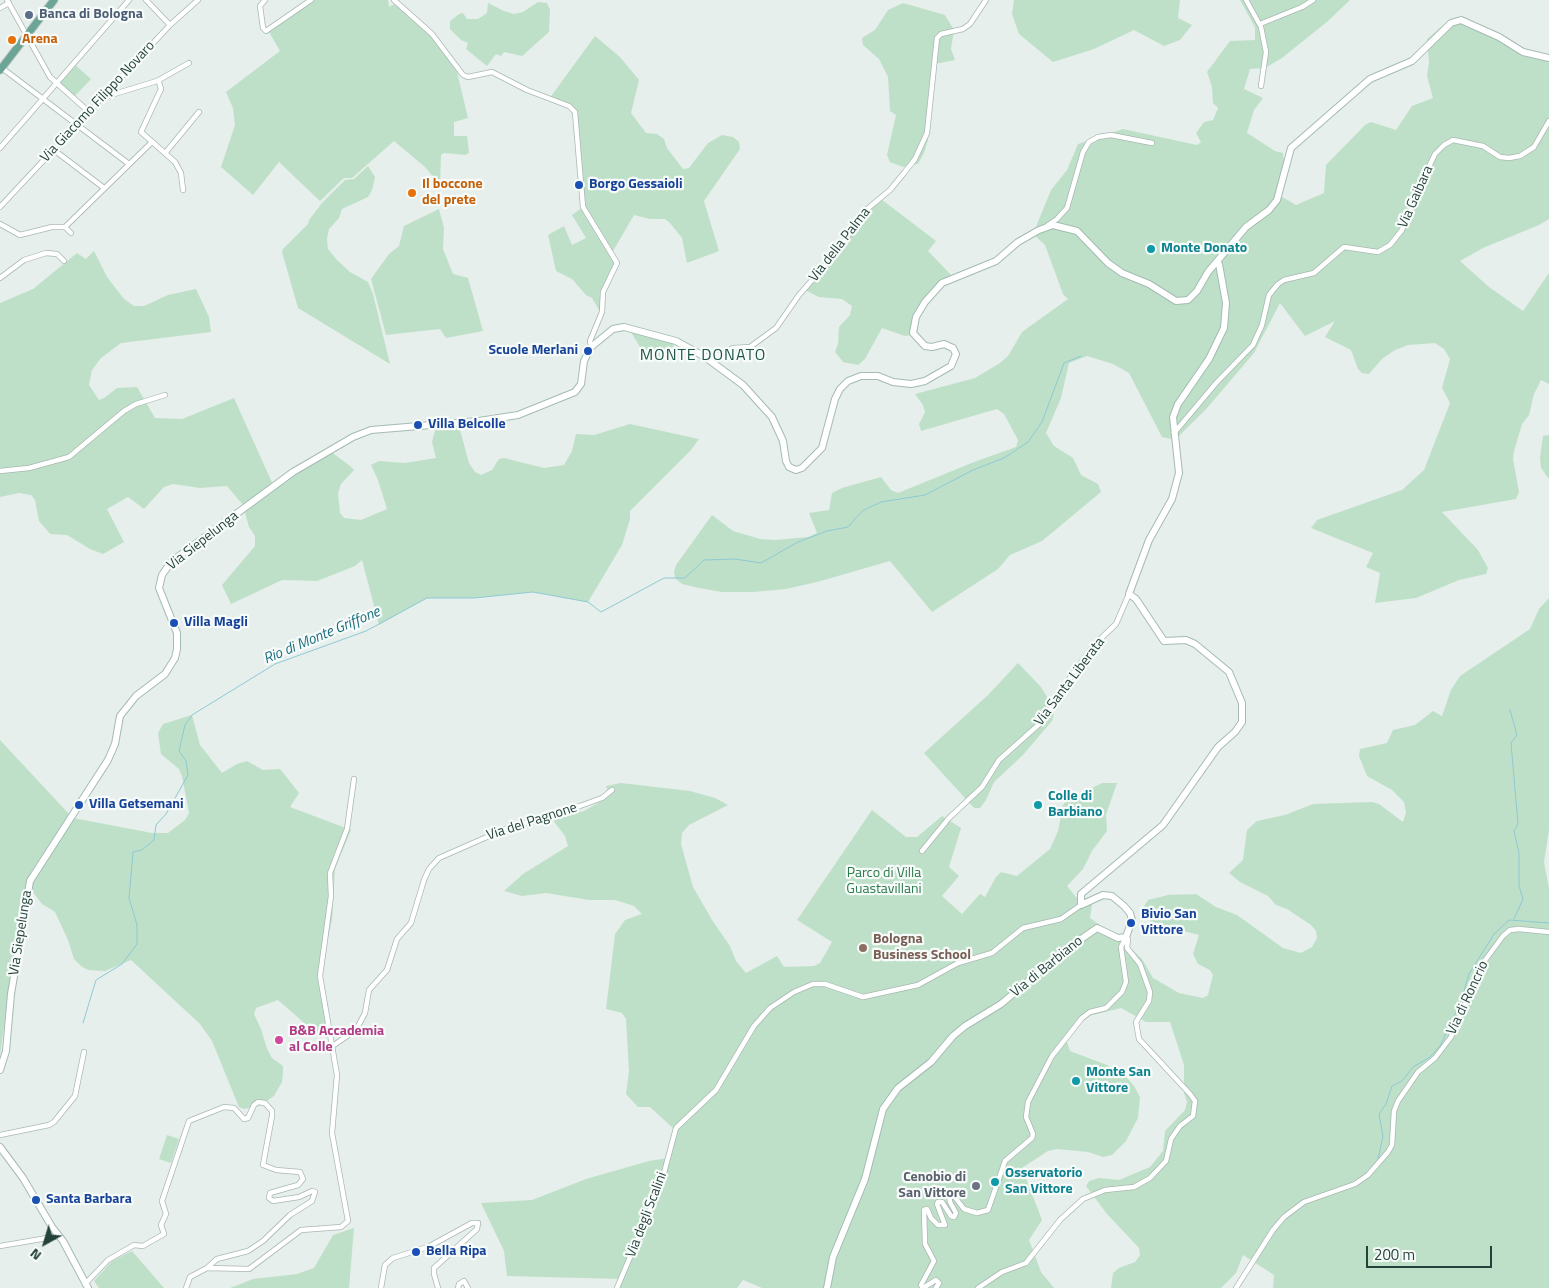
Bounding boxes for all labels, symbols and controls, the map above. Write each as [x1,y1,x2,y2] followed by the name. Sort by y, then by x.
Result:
[39,7,143,23] place label: Banca di Bologna
[23,9,35,21] marker: Banca di Bologna
[22,32,58,48] place label: Arena
[6,34,18,46] marker: Arena
[37,38,159,166] street label: Via Giacomo Filippo Novaro
[1395,163,1437,231] street label: Via Gaibara
[422,177,483,210] place label: Il boccone del prete
[589,177,683,193] place label: Borgo Gessaioli
[573,179,585,191] marker: Borgo Gessaioli
[406,187,418,199] marker: Il boccone del prete
[806,205,874,285] street label: Via della Palma
[1161,241,1247,257] place label: Monte Donato
[1145,243,1157,255] marker: Monte Donato
[488,343,578,359] place label: Scuole Merlani
[582,345,594,357] marker: Scuole Merlani
[638,346,768,366] district label: MONTE DONATO
[428,417,506,433] place label: Villa Belcolle
[412,419,424,431] marker: Villa Belcolle
[164,508,242,574] street label: Via Siepelunga
[261,603,383,669] water label: Rio di Monte Griffone
[184,615,248,631] place label: Villa Magli
[168,617,180,629] marker: Villa Magli
[1031,634,1109,730] street label: Via Santa Liberata
[1048,789,1102,822] place label: Colle di Barbiano
[89,797,184,813] place label: Villa Getsemani
[73,799,85,811] marker: Villa Getsemani
[485,799,579,845] street label: Via del Pagnone
[1032,799,1044,811] marker: Colle di Barbiano
[846,866,922,899] park label: Parco di Villa Guastavillani
[6,889,36,977] street label: Via Siepelunga
[1141,907,1197,940] place label: Bivio San Vittore
[1125,917,1137,929] marker: Bivio San Vittore
[873,932,971,964] place label: Bologna Business School
[1008,933,1086,1001] street label: Via di Barbiano
[857,942,869,954] marker: Bologna Business School
[1444,958,1492,1038] street label: Via di Roncrio
[289,1024,384,1056] place label: B&B Accademia al Colle
[273,1034,285,1046] marker: B&B Accademia al Colle
[1086,1065,1151,1098] place label: Monte San Vittore
[1070,1075,1082,1087] marker: Monte San Vittore
[1005,1166,1083,1198] place label: Osservatorio San Vittore
[623,1170,671,1260] street label: Via degli Scalini
[898,1170,966,1202] place label: Cenobio di San Vittore
[989,1176,1001,1188] marker: Osservatorio San Vittore
[970,1180,982,1192] marker: Cenobio di San Vittore
[46,1192,132,1208] place label: Santa Barbara
[30,1194,42,1206] marker: Santa Barbara
[20,1218,70,1268] north arrow
[1369,1236,1495,1268] scale bar
[1374,1243,1415,1266] text: 200 m
[25,1244,46,1266] text: N
[426,1244,487,1260] place label: Bella Ripa
[410,1246,422,1258] marker: Bella Ripa

